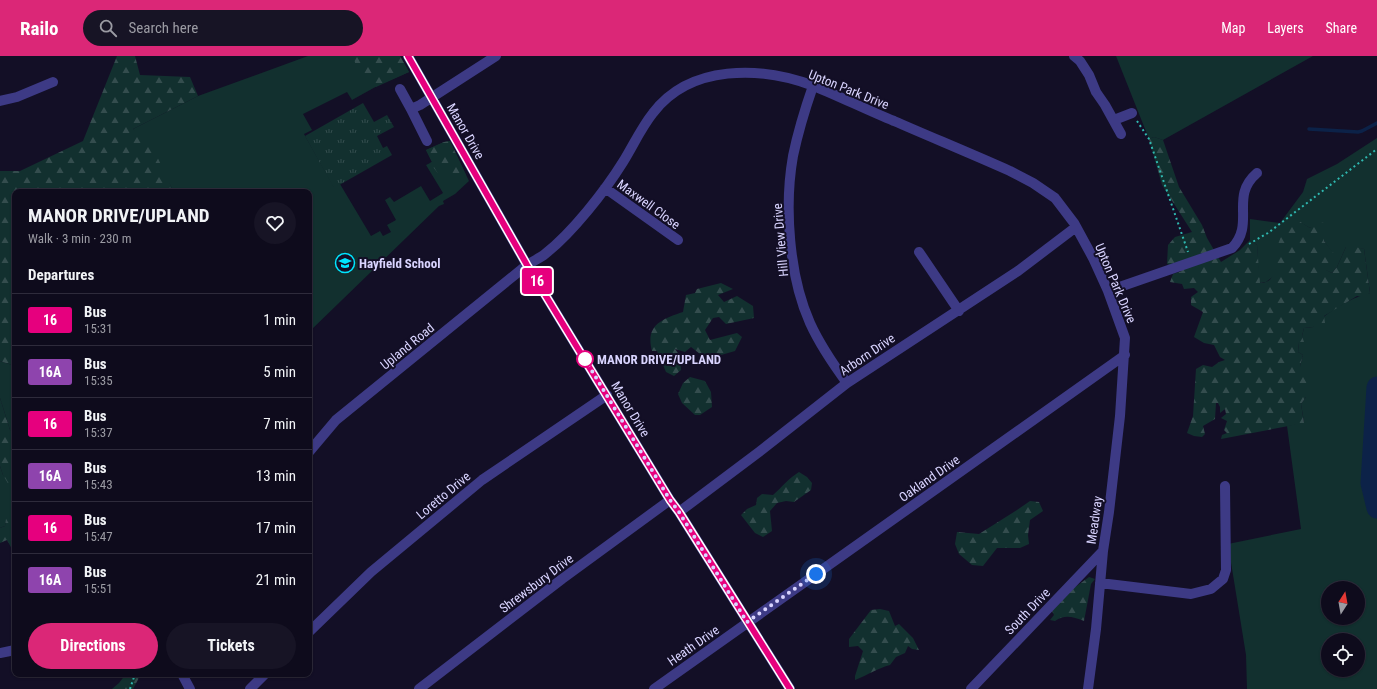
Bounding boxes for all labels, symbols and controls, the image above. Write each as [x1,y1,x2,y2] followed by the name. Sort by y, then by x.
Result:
[83,10,363,46] search box
[20,17,59,40] text: Railo
[97,17,119,39] icon: search
[129,19,198,37] text: Search here
[1221,20,1245,36] text: Map
[1267,20,1304,36] text: Layers
[1326,20,1357,36] text: Share
[806,67,891,112] street label: Upton Park Drive
[444,101,487,162] street label: Manor Drive
[614,177,683,232] street label: Maxwell Close
[254,202,296,244] button: heart
[770,203,791,277] street label: Hill View Drive
[28,204,210,227] text: MANOR DRIVE/UPLAND
[28,231,132,246] text: Walk · 3 min · 230 m
[1092,241,1139,325] street label: Upton Park Drive
[334,252,356,274] school or university icon: Hayfield School
[359,256,440,271] place label: Hayfield School
[28,266,94,284] text: Departures
[519,268,555,294] line badge: 16
[530,273,544,289] text: 16
[84,303,107,321] text: Bus
[263,311,296,329] text: 1 min
[43,312,57,328] text: 16
[377,320,437,373] street label: Upland Road
[84,321,113,336] text: 15:31
[837,330,898,378] street label: Arborn Drive
[576,350,594,368] marker: MANOR DRIVE/UPLAND
[597,352,721,367] place label: MANOR DRIVE/UPLAND
[84,355,107,373] text: Bus
[263,363,296,381] text: 5 min
[39,364,61,380] text: 16A
[84,373,113,388] text: 15:35
[608,379,653,440] street label: Manor Drive
[84,407,107,425] text: Bus
[263,415,296,433] text: 7 min
[43,416,57,432] text: 16
[84,425,113,440] text: 15:37
[896,452,963,505] street label: Oakland Drive
[84,459,107,477] text: Bus
[256,467,296,485] text: 13 min
[39,468,61,484] text: 16A
[413,469,473,522] street label: Loretto Drive
[84,477,113,492] text: 15:43
[1084,494,1105,545] street label: Meadway
[84,511,107,529] text: Bus
[256,519,296,537] text: 17 min
[43,520,57,536] text: 16
[84,529,113,544] text: 15:47
[496,551,576,616] street label: Shrewsbury Drive
[84,563,107,581] text: Bus
[806,564,826,584] your location
[256,571,296,589] text: 21 min
[39,572,61,588] text: 16A
[84,581,113,596] text: 15:51
[1321,581,1365,625] north arrow
[1321,581,1365,677] map controls
[1002,585,1053,638] street label: South Drive
[665,622,722,669] street label: Heath Drive
[28,623,158,669] button: Directions
[166,623,296,669] button: Tickets
[1321,633,1365,677] button: locate

